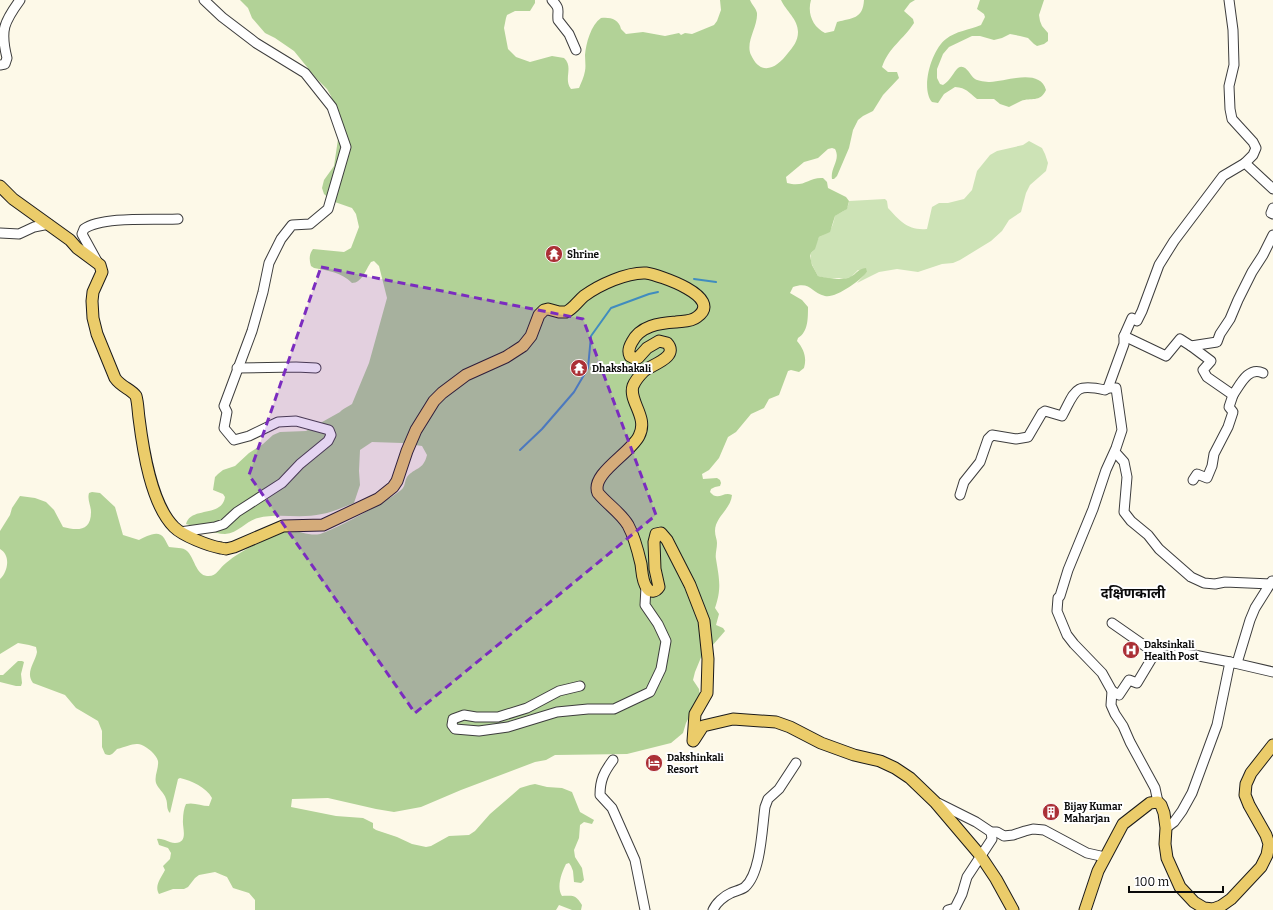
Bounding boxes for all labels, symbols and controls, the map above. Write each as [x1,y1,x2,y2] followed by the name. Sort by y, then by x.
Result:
[544,244,564,264] temple icon: Shrine
[567,249,600,261] place label: Shrine
[569,358,589,378] temple icon: Dhakshakali
[592,363,652,375] place label: Dhakshakali
[1101,585,1166,602] district label: दक्षि‍णकाली
[1144,639,1199,663] place label: Daksinkali Health Post
[1121,640,1141,660] hospital icon: Daksinkali Health Post
[667,752,725,776] place label: Dakshinkali Resort
[644,753,664,773] hotel icon: Dakshinkali Resort
[1064,801,1123,825] place label: Bijay Kumar Maharjan
[1041,802,1061,822] building icon: Bijay Kumar Maharjan
[1129,868,1223,894] scale bar
[1135,875,1170,889] text: 100 m

